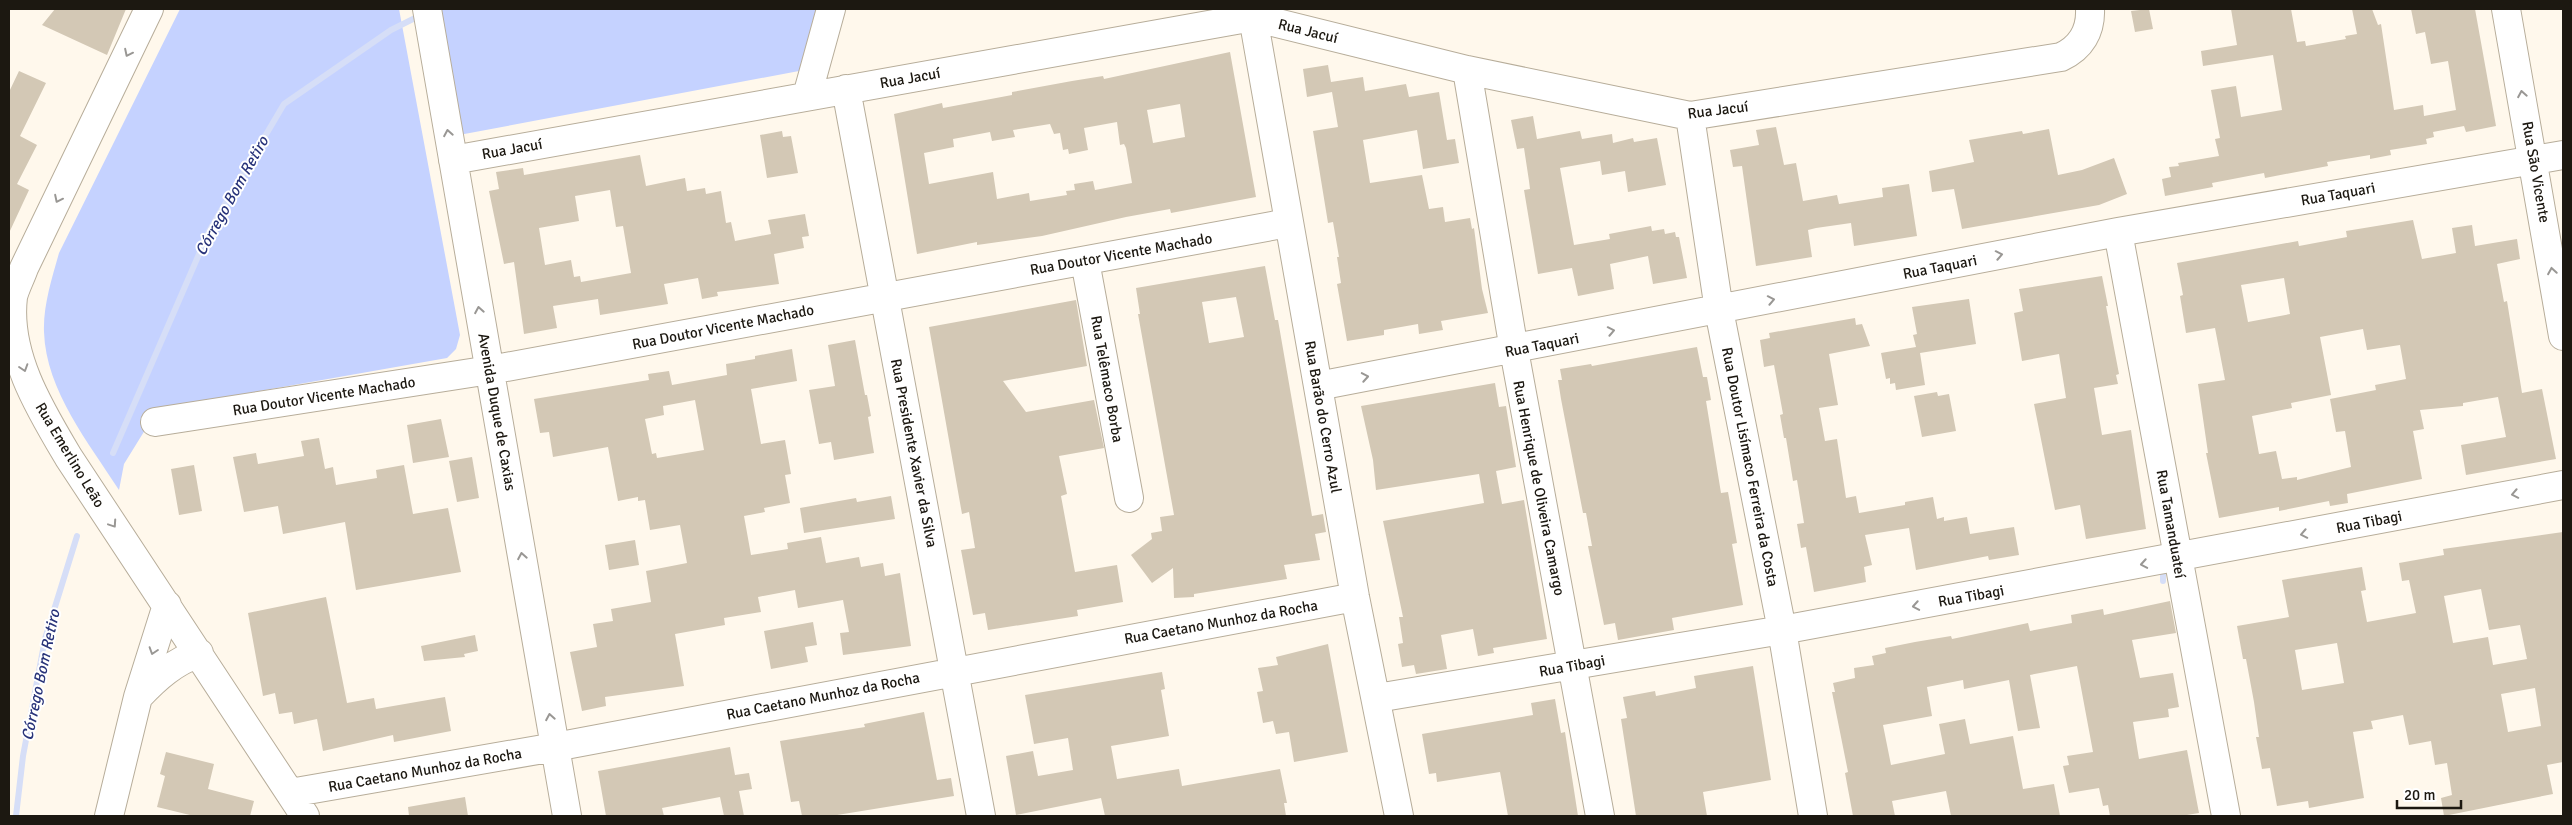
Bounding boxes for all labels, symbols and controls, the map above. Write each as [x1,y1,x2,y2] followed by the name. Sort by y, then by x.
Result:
[1276,15,1340,47] street label: Rua Jacuí
[124,48,134,57] one-way arrow
[878,64,942,92] street label: Rua Jacuí
[2517,89,2527,98] one-way arrow
[1687,97,1749,123] street label: Rua Jacuí
[2518,120,2554,224] street label: Rua São Vicente
[444,128,454,137] one-way arrow
[191,132,273,259] water label: Córrego Bom Retiro
[480,135,544,163] street label: Rua Jacuí
[2299,179,2377,209] street label: Rua Taquari
[54,194,64,203] one-way arrow
[1028,229,1214,279] street label: Rua Doutor Vicente Machado
[1901,251,1979,283] street label: Rua Taquari
[1994,251,2003,261] one-way arrow
[2548,267,2558,275] one-way arrow
[1766,295,1775,306] one-way arrow
[631,301,816,353] street label: Rua Doutor Vicente Machado
[475,306,485,314] one-way arrow
[1087,314,1127,444] street label: Rua Telêmaco Borba
[1607,326,1616,337] one-way arrow
[1503,329,1581,361] street label: Rua Taquari
[474,332,520,493] street label: Avenida Duque de Caxias
[1301,339,1345,495] street label: Rua Barão do Cerro Azul
[1718,346,1782,588] street label: Rua Doutor Lisímaco Ferreira da Costa
[887,357,941,549] street label: Rua Presidente Xavier da Silva
[18,363,28,372] one-way arrow
[231,373,417,419] street label: Rua Doutor Vicente Machado
[1361,373,1370,383] one-way arrow
[1509,379,1569,597] street label: Rua Henrique de Oliveira Camargo
[32,399,109,511] street label: Rua Emerlino Leão
[2153,468,2189,580] street label: Rua Tamanduateí
[2511,489,2520,499] one-way arrow
[2335,507,2403,537] street label: Rua Tibagi
[107,518,116,527] one-way arrow
[2300,528,2308,538] one-way arrow
[518,552,528,561] one-way arrow
[2140,558,2149,568] one-way arrow
[1937,581,2005,611] street label: Rua Tibagi
[1123,596,1319,648] street label: Rua Caetano Munhoz da Rocha
[1911,600,1920,610] one-way arrow
[17,607,65,742] water label: Córrego Bom Retiro
[148,646,158,655] one-way arrow
[1538,651,1606,681] street label: Rua Tibagi
[725,668,921,724] street label: Rua Caetano Munhoz da Rocha
[545,712,555,721] one-way arrow
[327,744,523,796] street label: Rua Caetano Munhoz da Rocha
[2397,778,2461,810] scale bar
[2404,786,2435,804] text: 20 m

